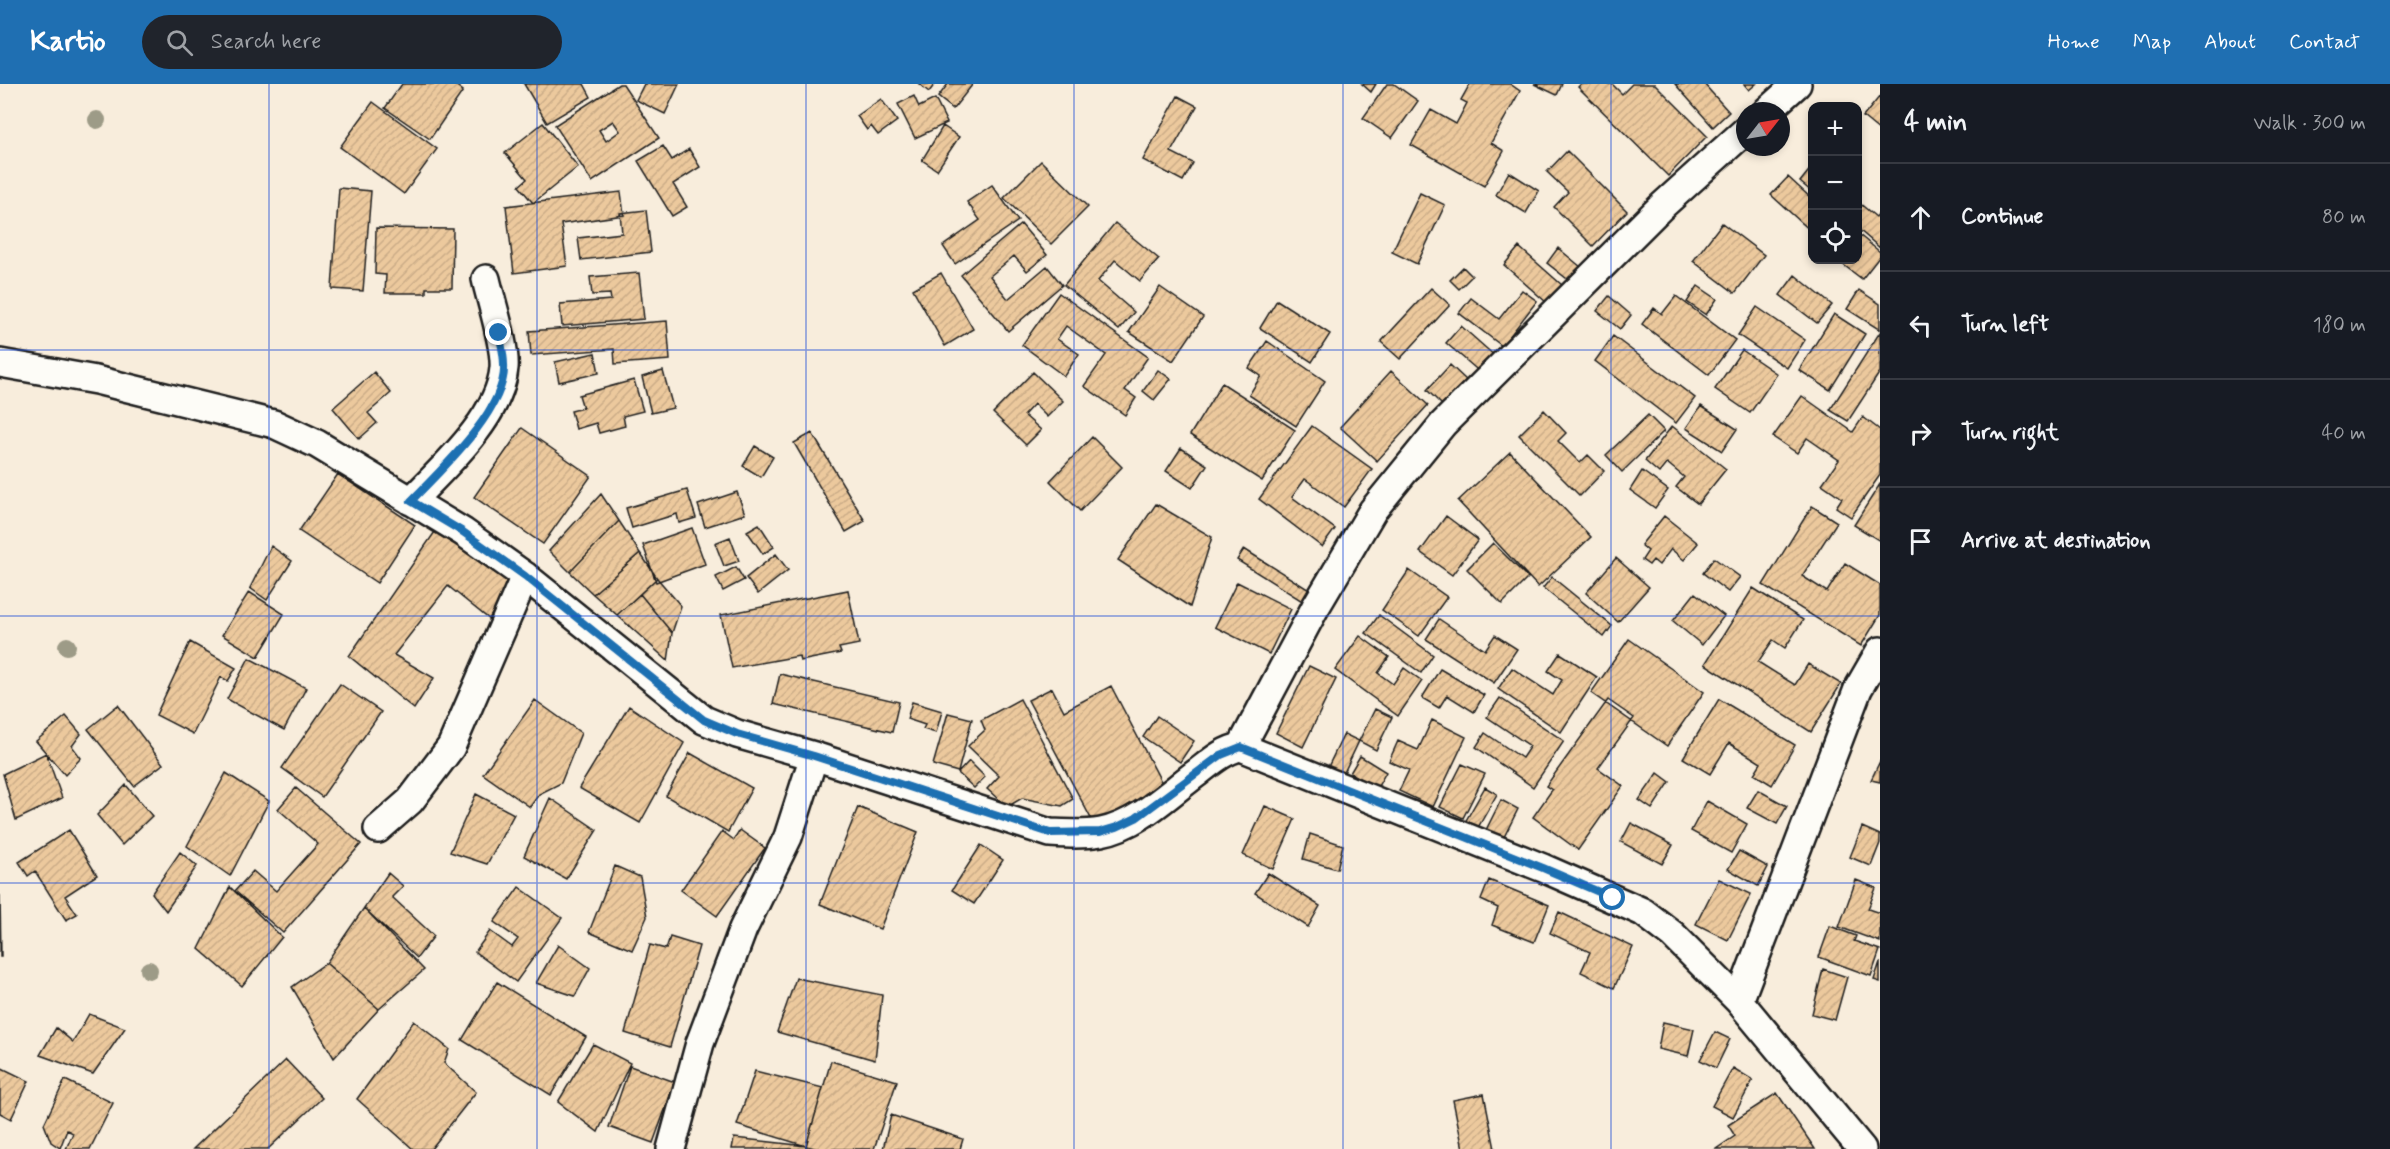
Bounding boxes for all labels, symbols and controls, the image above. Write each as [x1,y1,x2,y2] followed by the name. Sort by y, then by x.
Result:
[142,15,562,69] search box
[30,24,106,61] text: Kartio
[163,26,196,59] icon: search
[211,28,322,56] text: Search here
[2048,28,2100,56] text: Home
[2133,28,2171,56] text: Map
[2204,28,2256,56] text: About
[2289,28,2360,56] text: Contact
[1736,102,1790,156] north arrow
[1808,102,1862,264] map controls
[1808,102,1862,156] button: +
[1904,106,1967,140] text: 4 min
[2254,110,2366,137] text: Walk · 300 m
[1808,156,1862,210] button: −
[1904,201,1937,234] icon: ahead
[1961,203,2043,231] text: Continue
[2322,204,2366,231] text: 80 m
[1808,210,1862,264] button: locate
[1904,309,1937,342] icon: left
[1961,311,2049,339] text: Turn left
[2313,312,2366,339] text: 180 m
[485,319,511,345] route end
[1904,417,1937,450] icon: right
[1961,419,2059,447] text: Turn right
[2322,420,2366,447] text: 40 m
[1904,525,1937,558] icon: arrive
[1961,527,2151,555] text: Arrive at destination
[1599,884,1625,910] route start

